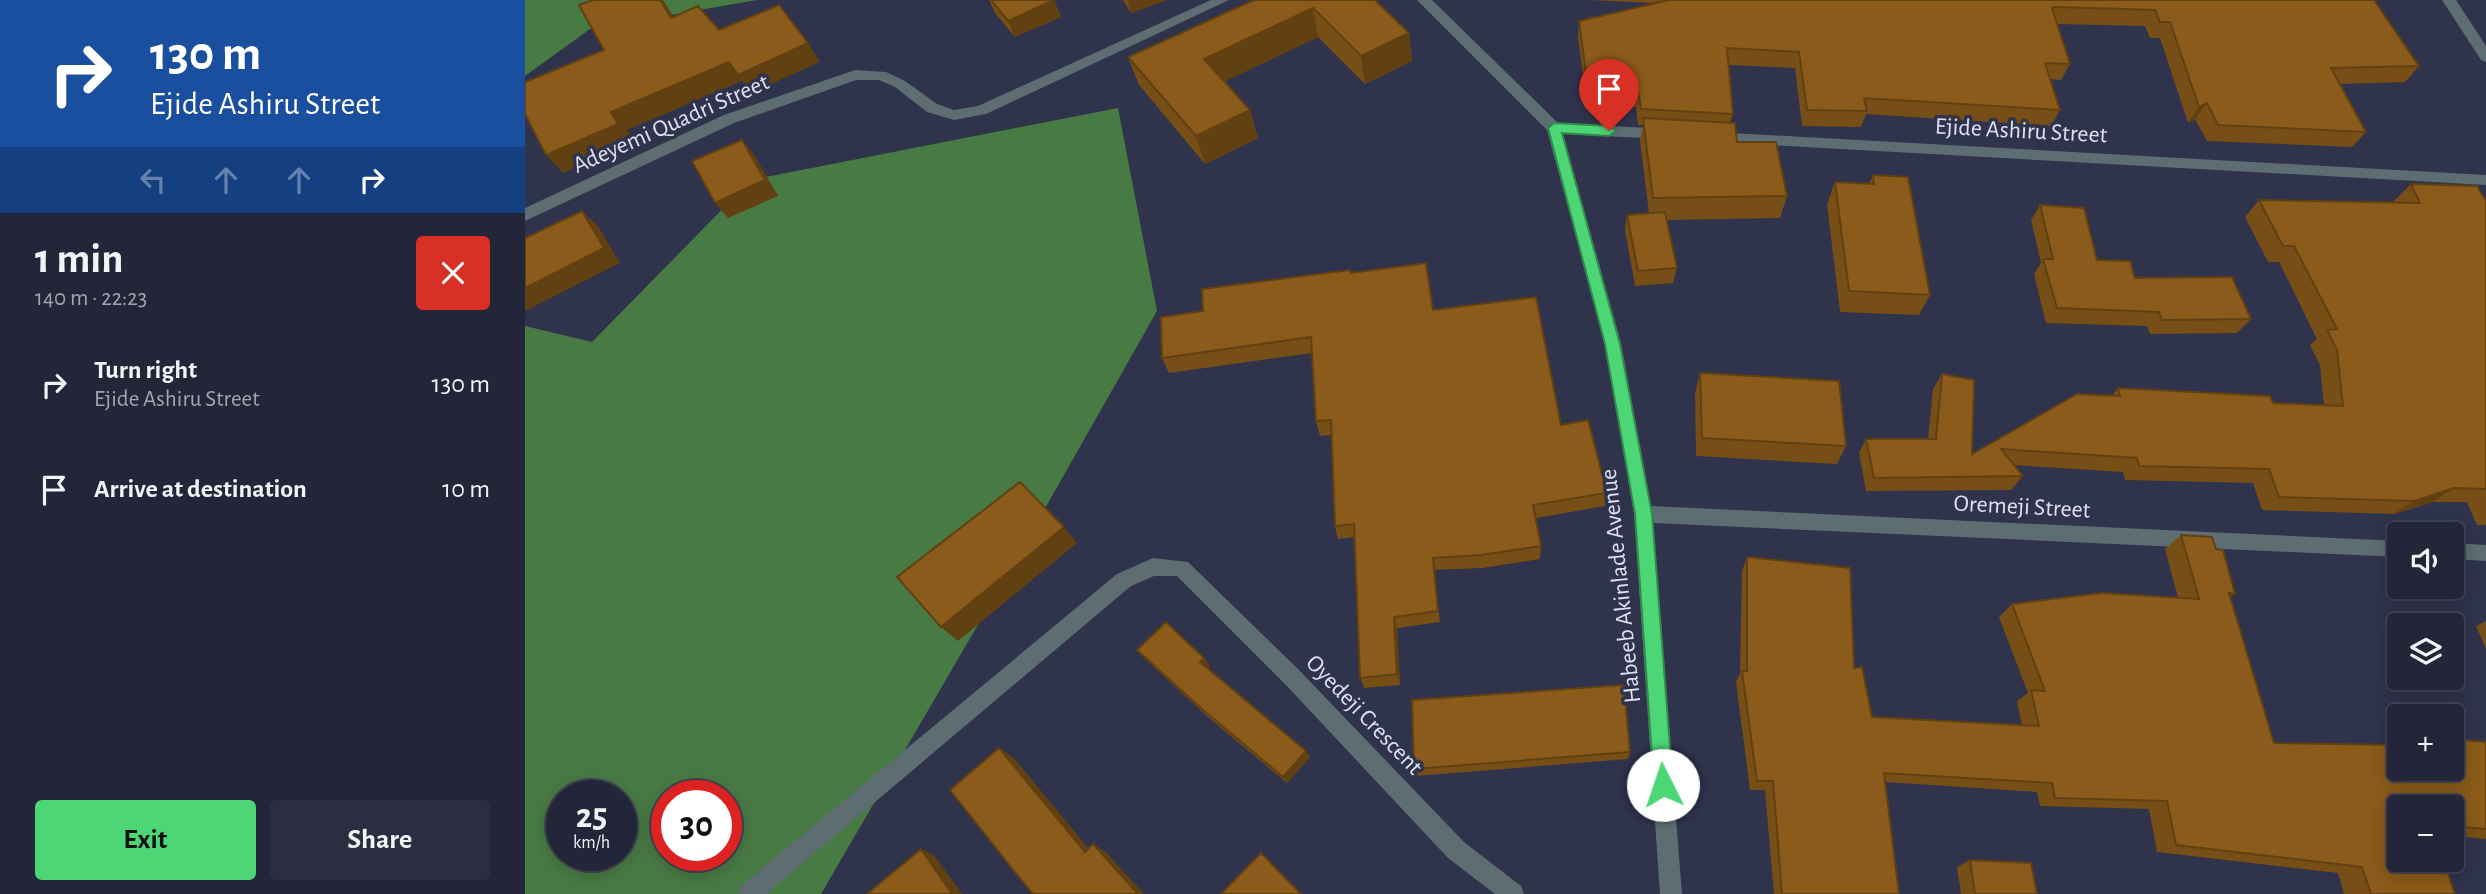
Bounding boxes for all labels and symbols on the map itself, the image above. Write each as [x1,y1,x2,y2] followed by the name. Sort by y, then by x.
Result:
[1579,59,1639,131] pin
[569,70,773,178] street label: Adeyemi Quadri Street
[1934,114,2108,148] street label: Ejide Ashiru Street
[1597,468,1645,704] street label: Habeeb Akinlade Avenue
[1953,491,2091,523] street label: Oremeji Street
[1301,651,1427,780] street label: Oyedeji Crescent
[1626,748,1700,822] position arrow
[651,780,742,871] speed limit sign: 30

